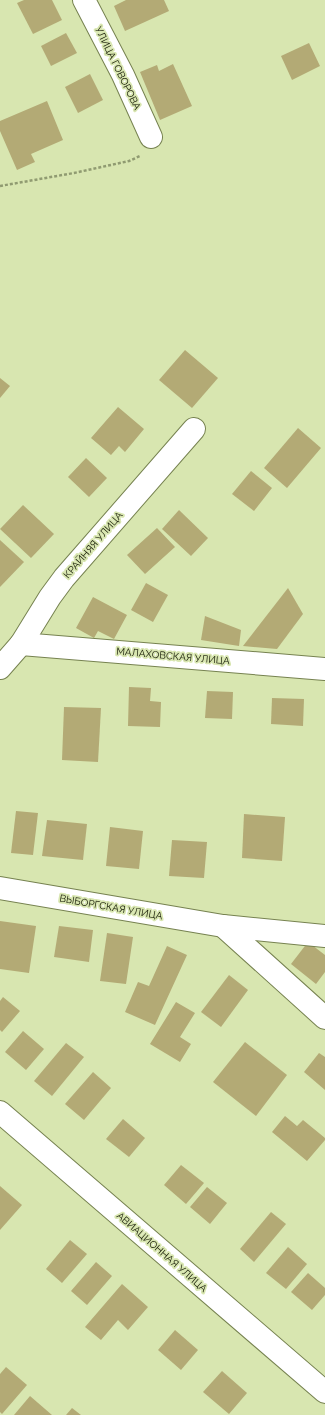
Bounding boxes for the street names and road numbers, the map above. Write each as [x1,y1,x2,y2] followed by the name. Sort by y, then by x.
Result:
[93,25,143,112] street label: УЛИЦА ГОВОРОВА
[61,509,125,580] street label: КРАЙНЯЯ УЛИЦА
[116,646,231,666] street label: МАЛАХОВСКАЯ УЛИЦА
[59,893,164,922] street label: ВЫБОРГСКАЯ УЛИЦА
[115,1210,209,1294] street label: АВИАЦИОННАЯ УЛИЦА

